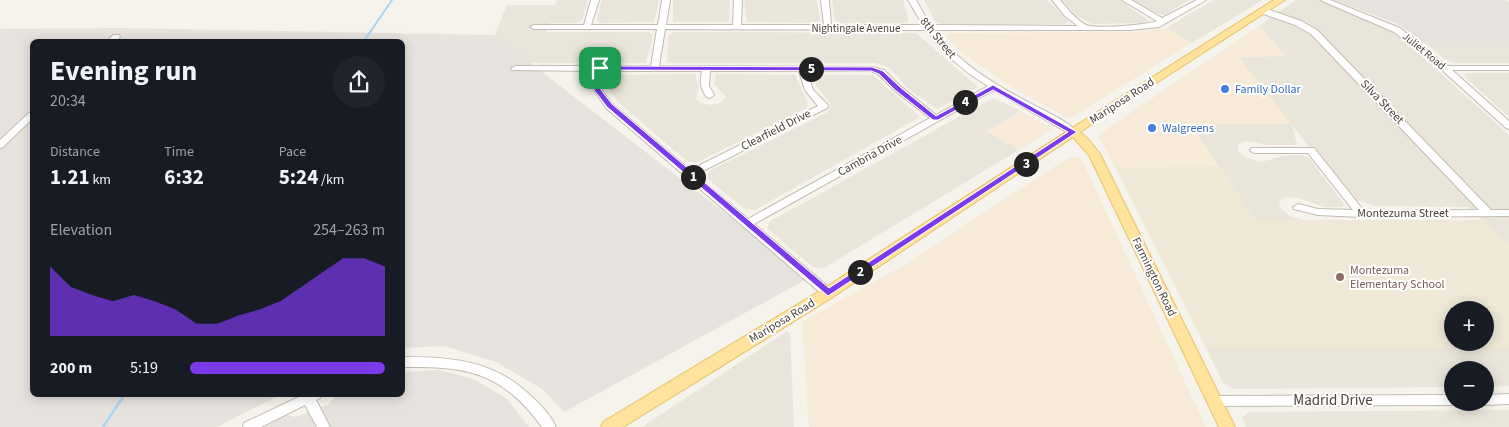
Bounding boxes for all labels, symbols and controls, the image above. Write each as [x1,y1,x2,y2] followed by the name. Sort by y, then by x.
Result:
[916,14,960,62] street label: 8th Street
[811,21,901,36] street label: Nightingale Avenue
[1399,29,1449,73] street label: Juliet Road
[579,47,621,89] pin
[50,51,197,91] text: Evening run
[586,54,614,82] icon: arrive
[333,56,385,108] button: share
[798,56,824,82] pin: 5
[808,59,815,79] text: 5
[1086,74,1158,128] street label: Mariposa Road
[1356,76,1408,128] street label: Silva Street
[1235,81,1302,98] place label: Family Dollar
[1219,83,1231,95] marker: Family Dollar
[50,90,86,112] text: 20:34
[952,90,978,114] pin: 4
[962,92,969,112] text: 4
[738,105,814,155] street label: Clearfield Drive
[1162,120,1214,137] place label: Walgreens
[1146,122,1158,134] marker: Walgreens
[835,131,905,181] street label: Cambria Drive
[50,142,100,162] text: Distance
[164,142,194,162] text: Time
[279,142,306,162] text: Pace
[1014,152,1038,176] pin: 3
[1023,154,1030,174] text: 3
[50,162,90,192] text: 1.21
[164,162,204,192] text: 6:32
[279,162,318,192] text: 5:24
[680,164,706,190] pin: 1
[690,167,697,187] text: 1
[90,170,111,190] text: km
[318,170,344,190] text: /km
[1357,205,1449,222] street label: Montezuma Street
[50,219,112,241] text: Elevation
[313,219,385,241] text: 254–263 m
[1127,234,1181,320] street label: Farmington Road
[848,260,872,284] pin: 2
[857,262,864,282] text: 2
[1350,262,1445,293] place label: Montezuma Elementary School
[1334,271,1346,283] marker: Montezuma Elementary School
[746,295,818,347] street label: Mariposa Road
[1444,301,1494,411] map controls
[1444,301,1494,351] button: +
[50,357,92,379] text: 200 m
[130,357,158,379] text: 5:19
[1444,361,1494,411] button: −
[1293,390,1373,411] street label: Madrid Drive

